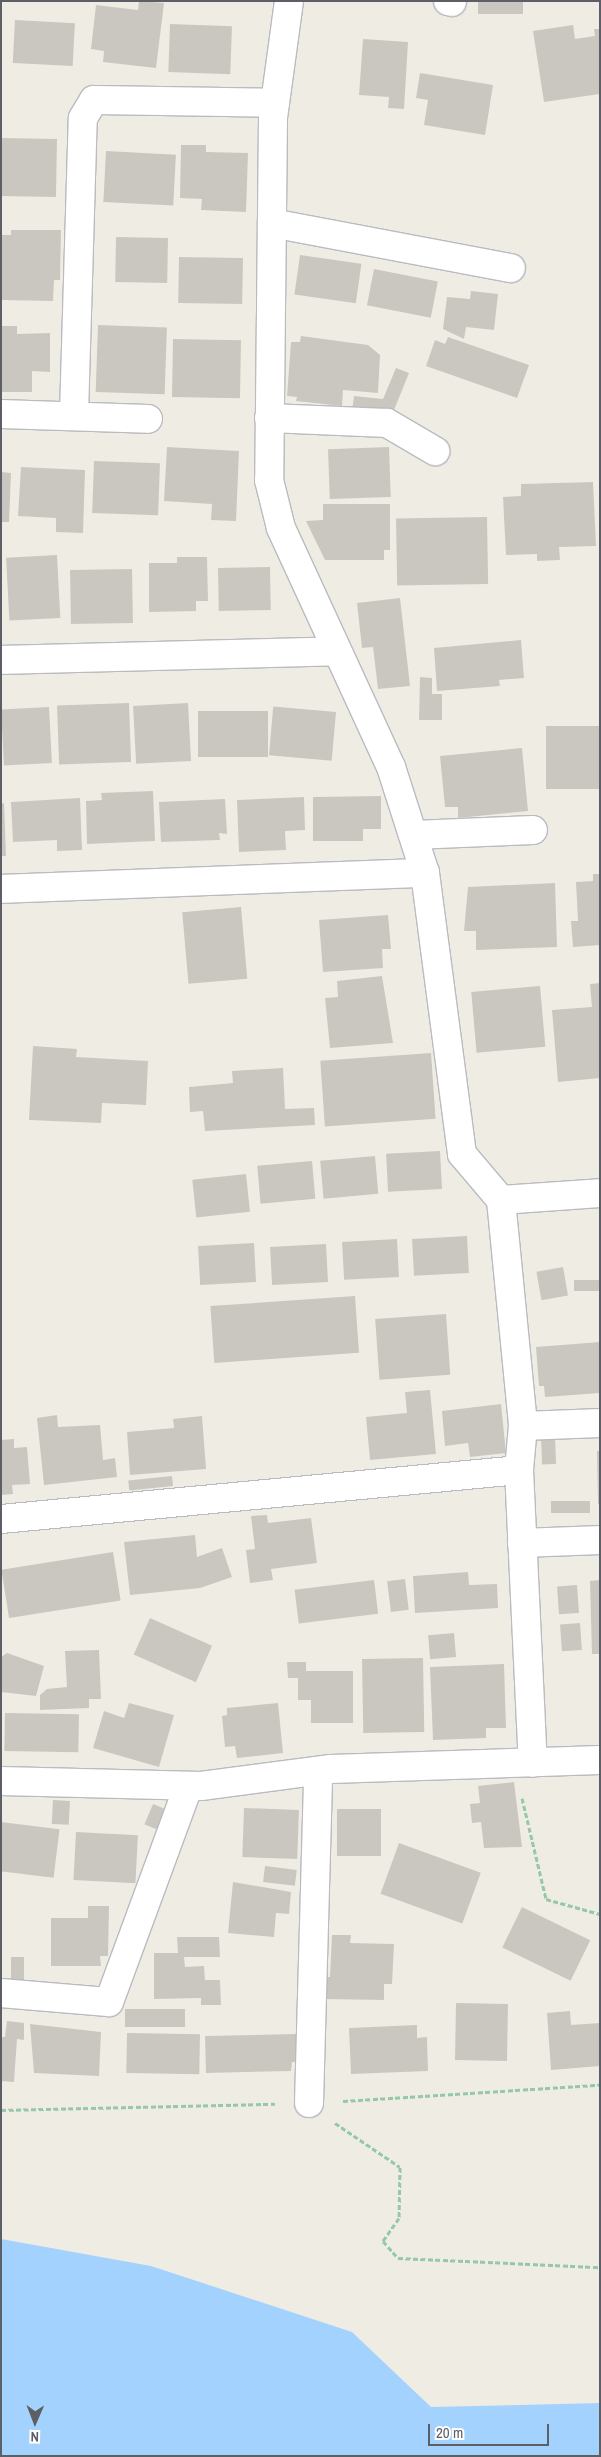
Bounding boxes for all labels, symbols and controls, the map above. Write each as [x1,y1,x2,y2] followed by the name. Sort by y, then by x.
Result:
[10,2397,60,2447] north arrow
[431,2414,552,2446] scale bar
[436,2422,463,2443] text: 20 m
[30,2428,39,2446] text: N

